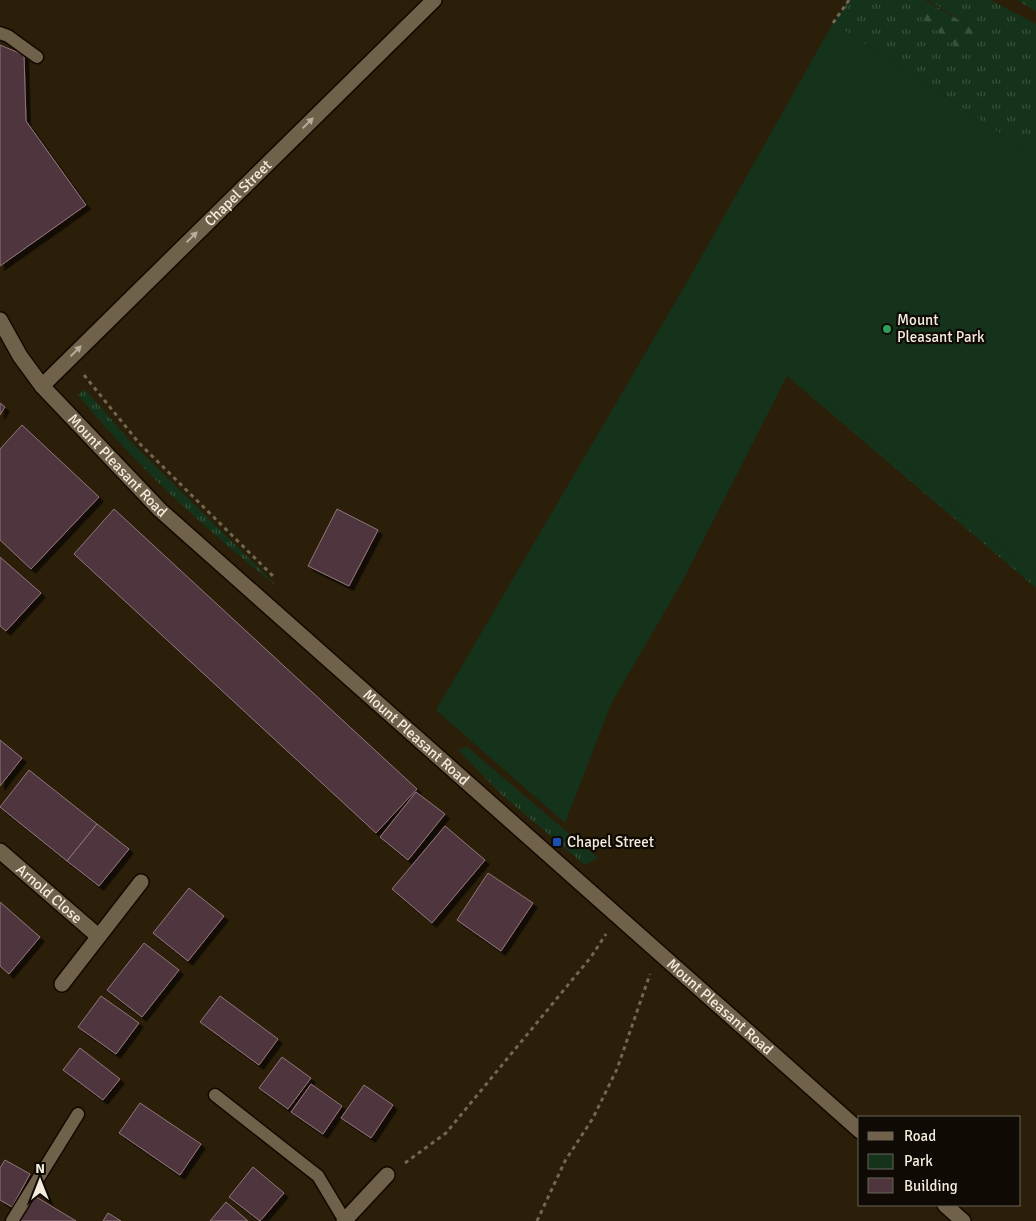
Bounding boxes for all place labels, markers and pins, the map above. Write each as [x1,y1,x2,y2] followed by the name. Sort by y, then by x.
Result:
[897,311,985,346] place label: Mount Pleasant Park
[881,323,893,335] marker: Mount Pleasant Park
[567,833,654,851] place label: Chapel Street
[551,836,563,848] marker: Chapel Street

